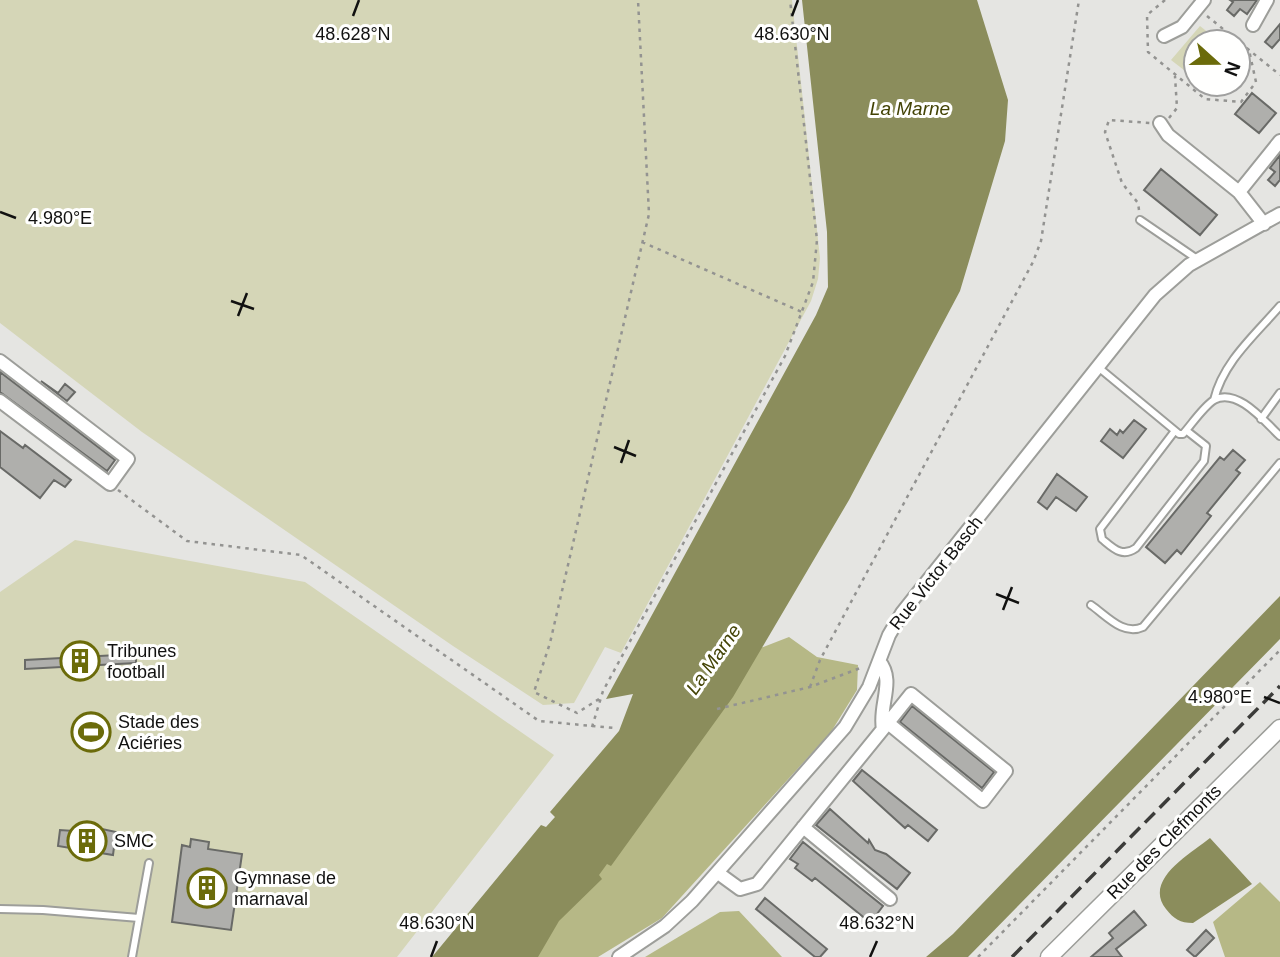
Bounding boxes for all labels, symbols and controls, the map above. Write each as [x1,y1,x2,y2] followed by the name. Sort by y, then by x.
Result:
[315,24,391,44] text: 48.628°N
[754,24,830,44] text: 48.630°N
[1182,28,1252,98] north arrow
[1220,59,1245,79] text: N
[870,98,950,119] water label: La Marne
[28,208,92,228] text: 4.980°E
[885,512,987,634] street label: Rue Victor Basch
[682,620,745,698] water label: La Marne
[59,640,101,682] building icon: Tribunes football
[107,641,176,682] place label: Tribunes football
[1188,687,1252,707] text: 4.980°E
[70,711,112,753] sports icon: Stade des Aciéries
[118,712,199,753] place label: Stade des Aciéries
[1103,781,1225,903] street label: Rue des Clefmonts
[66,820,108,862] building icon: SMC
[114,831,154,851] place label: SMC
[186,867,228,909] building icon: Gymnase de marnaval
[234,868,336,909] place label: Gymnase de marnaval
[399,913,475,933] text: 48.630°N
[839,913,915,933] text: 48.632°N

